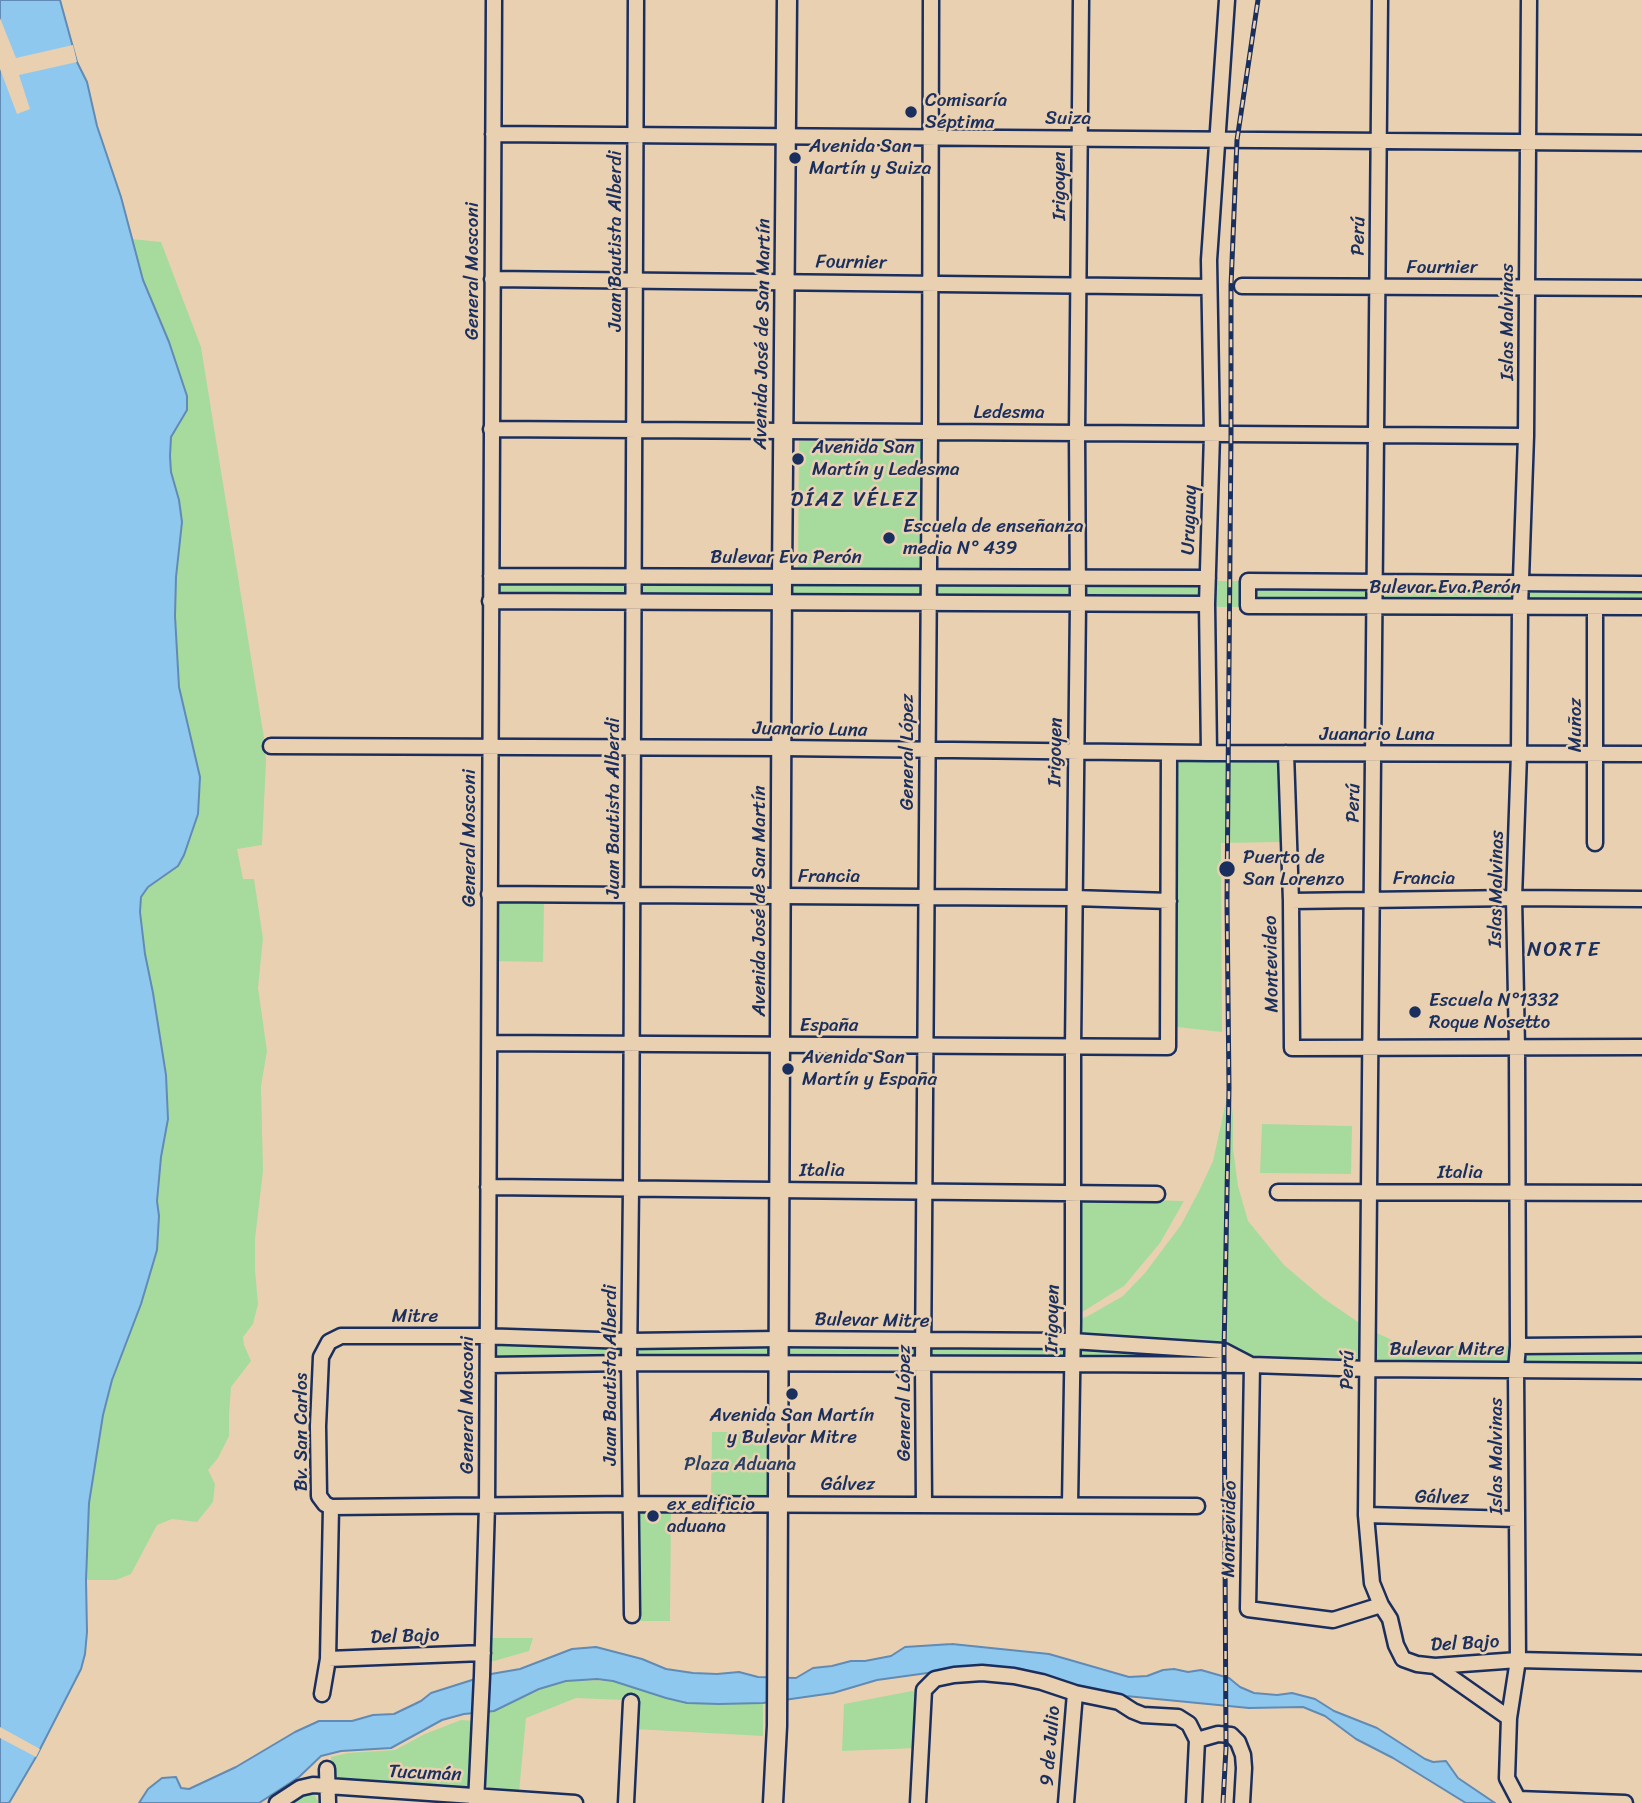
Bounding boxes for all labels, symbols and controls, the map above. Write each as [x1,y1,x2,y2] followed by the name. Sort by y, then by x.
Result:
[925,90,1007,134] place label: Comisaría Séptima
[903,104,919,120] marker: Comisaría Séptima
[1045,108,1091,130] street label: Suiza
[809,136,931,180] place label: Avenida San Martín y Suiza
[787,150,803,166] marker: Avenida San Martín y Suiza
[605,151,627,331] street label: Juan Bautista Alberdi
[1049,152,1071,220] street label: Irigoyen
[462,202,484,340] street label: General Mosconi
[1347,216,1371,256] street label: Perú
[750,218,776,450] street label: Avenida José de San Martín
[815,251,887,275] street label: Fournier
[1406,257,1478,279] street label: Fournier
[1497,263,1519,381] street label: Islas Malvinas
[973,402,1045,424] street label: Ledesma
[812,437,960,481] place label: Avenida San Martín y Ledesma
[790,451,806,467] marker: Avenida San Martín y Ledesma
[1177,485,1203,555] street label: Uruguay
[792,488,918,514] district label: DÍAZ VÉLEZ
[903,516,1083,560] place label: Escuela de enseñanza media N° 439
[881,530,897,546] marker: Escuela de enseñanza media N° 439
[710,547,862,569] street label: Bulevar Eva Perón
[1369,577,1521,599] street label: Bulevar Eva Perón
[897,694,919,810] street label: General López
[1565,698,1587,752] street label: Muñoz
[1044,717,1068,787] street label: Irigoyen
[603,718,625,898] street label: Juan Bautista Alberdi
[752,718,868,742] street label: Juanario Luna
[1320,724,1434,746] street label: Juanario Luna
[459,769,481,907] street label: General Mosconi
[1342,783,1366,823] street label: Perú
[749,785,771,1017] street label: Avenida José de San Martín
[1485,830,1509,948] street label: Islas Malvinas
[1243,847,1344,891] place label: Puerto de San Lorenzo
[1217,859,1237,879] marker: Puerto de San Lorenzo
[798,866,860,888] street label: Francia
[1393,868,1455,890] street label: Francia
[1260,915,1284,1013] street label: Montevideo
[1528,938,1600,964] district label: NORTE
[1429,990,1559,1034] place label: Escuela N°1332 Roque Nosetto
[1407,1004,1423,1020] marker: Escuela N°1332 Roque Nosetto
[800,1015,858,1037] street label: España
[802,1047,937,1091] place label: Avenida San Martín y España
[780,1061,796,1077] marker: Avenida San Martín y España
[799,1160,845,1182] street label: Italia
[1437,1162,1483,1184] street label: Italia
[1041,1284,1065,1354] street label: Irigoyen
[600,1285,622,1465] street label: Juan Bautista Alberdi
[392,1306,438,1328] street label: Mitre
[814,1309,930,1333] street label: Bulevar Mitre
[457,1336,479,1474] street label: General Mosconi
[1389,1339,1505,1361] street label: Bulevar Mitre
[894,1345,916,1461] street label: General López
[1336,1350,1360,1390] street label: Perú
[291,1373,313,1491] street label: Bv. San Carlos
[784,1386,800,1402] marker: Avenida San Martín y Bulevar Mitre
[1486,1397,1508,1515] street label: Islas Malvinas
[710,1405,874,1449] place label: Avenida San Martín y Bulevar Mitre
[684,1454,796,1476] park label: Plaza Aduana
[821,1474,875,1496] street label: Gálvez
[1218,1480,1242,1578] street label: Montevideo
[1415,1486,1469,1510] street label: Gálvez
[667,1494,755,1538] place label: ex edificio aduana
[645,1508,661,1524] marker: ex edificio aduana
[370,1624,440,1650] street label: Del Bajo
[1430,1631,1500,1657] street label: Del Bajo
[1036,1705,1066,1787] street label: 9 de Julio
[388,1761,462,1787] street label: Tucumán

